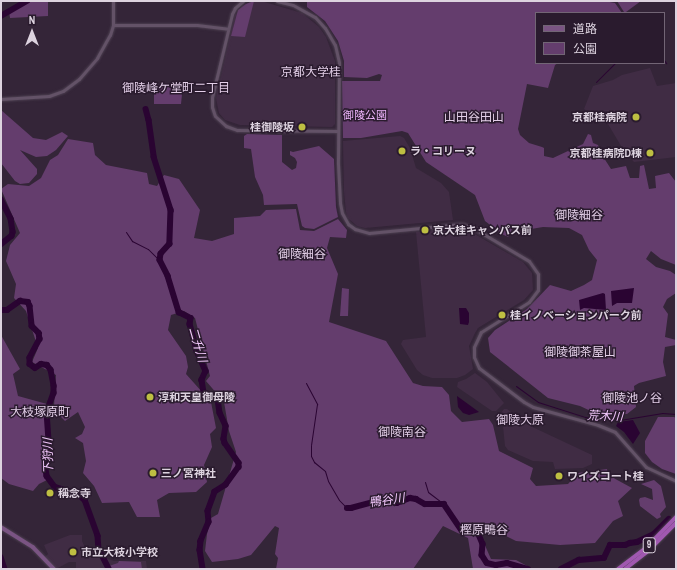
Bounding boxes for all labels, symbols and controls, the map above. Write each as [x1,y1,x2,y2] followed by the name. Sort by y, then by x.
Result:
[12,12,52,52] north arrow
[535,12,665,64] legend
[29,13,35,27] text: N
[573,21,597,37] text: 道路
[573,41,597,57] text: 公園
[281,66,341,80] district label: 京都大学桂
[122,82,230,96] district label: 御陵峰ケ堂町二丁目
[343,108,387,122] park label: 御陵公園
[572,110,627,124] place label: 京都桂病院
[444,111,504,125] district label: 山田谷田山
[630,111,642,123] marker: 京都桂病院
[250,120,294,134] place label: 桂御陵坂
[297,122,307,132] marker: 桂御陵坂
[410,144,476,158] place label: ラ・コリーヌ
[397,146,407,156] marker: ラ・コリーヌ
[569,146,642,160] place label: 京都桂病院D棟
[645,148,655,158] marker: 京都桂病院D棟
[555,209,603,223] district label: 御陵細谷
[433,223,532,237] place label: 京大桂キャンパス前
[420,225,430,235] marker: 京大桂キャンパス前
[278,248,326,262] district label: 御陵細谷
[510,308,642,322] place label: 桂イノベーションパーク前
[497,310,507,320] marker: 桂イノベーションパーク前
[185,326,209,364] water label: 二升川
[544,346,616,360] district label: 御陵御茶屋山
[158,390,235,404] place label: 淳和天皇御母陵
[145,392,155,402] marker: 淳和天皇御母陵
[602,392,662,406] district label: 御陵池ノ谷
[10,406,70,420] district label: 大枝塚原町
[587,409,623,425] water label: 荒木川
[496,414,544,428] district label: 御陵大原
[378,426,426,440] district label: 御陵南谷
[41,438,57,474] water label: 下狩川
[161,466,216,480] place label: 三ノ宮神社
[148,468,158,478] marker: 三ノ宮神社
[567,469,644,483] place label: ワイズコート桂
[554,471,564,481] marker: ワイズコート桂
[58,486,91,500] place label: 稱念寺
[45,488,55,498] marker: 稱念寺
[368,491,406,511] water label: 鴨谷川
[460,524,508,538] district label: 樫原鴫谷
[642,537,656,553] road number: 9
[81,545,158,559] place label: 市立大枝小学校
[68,547,78,557] marker: 市立大枝小学校

